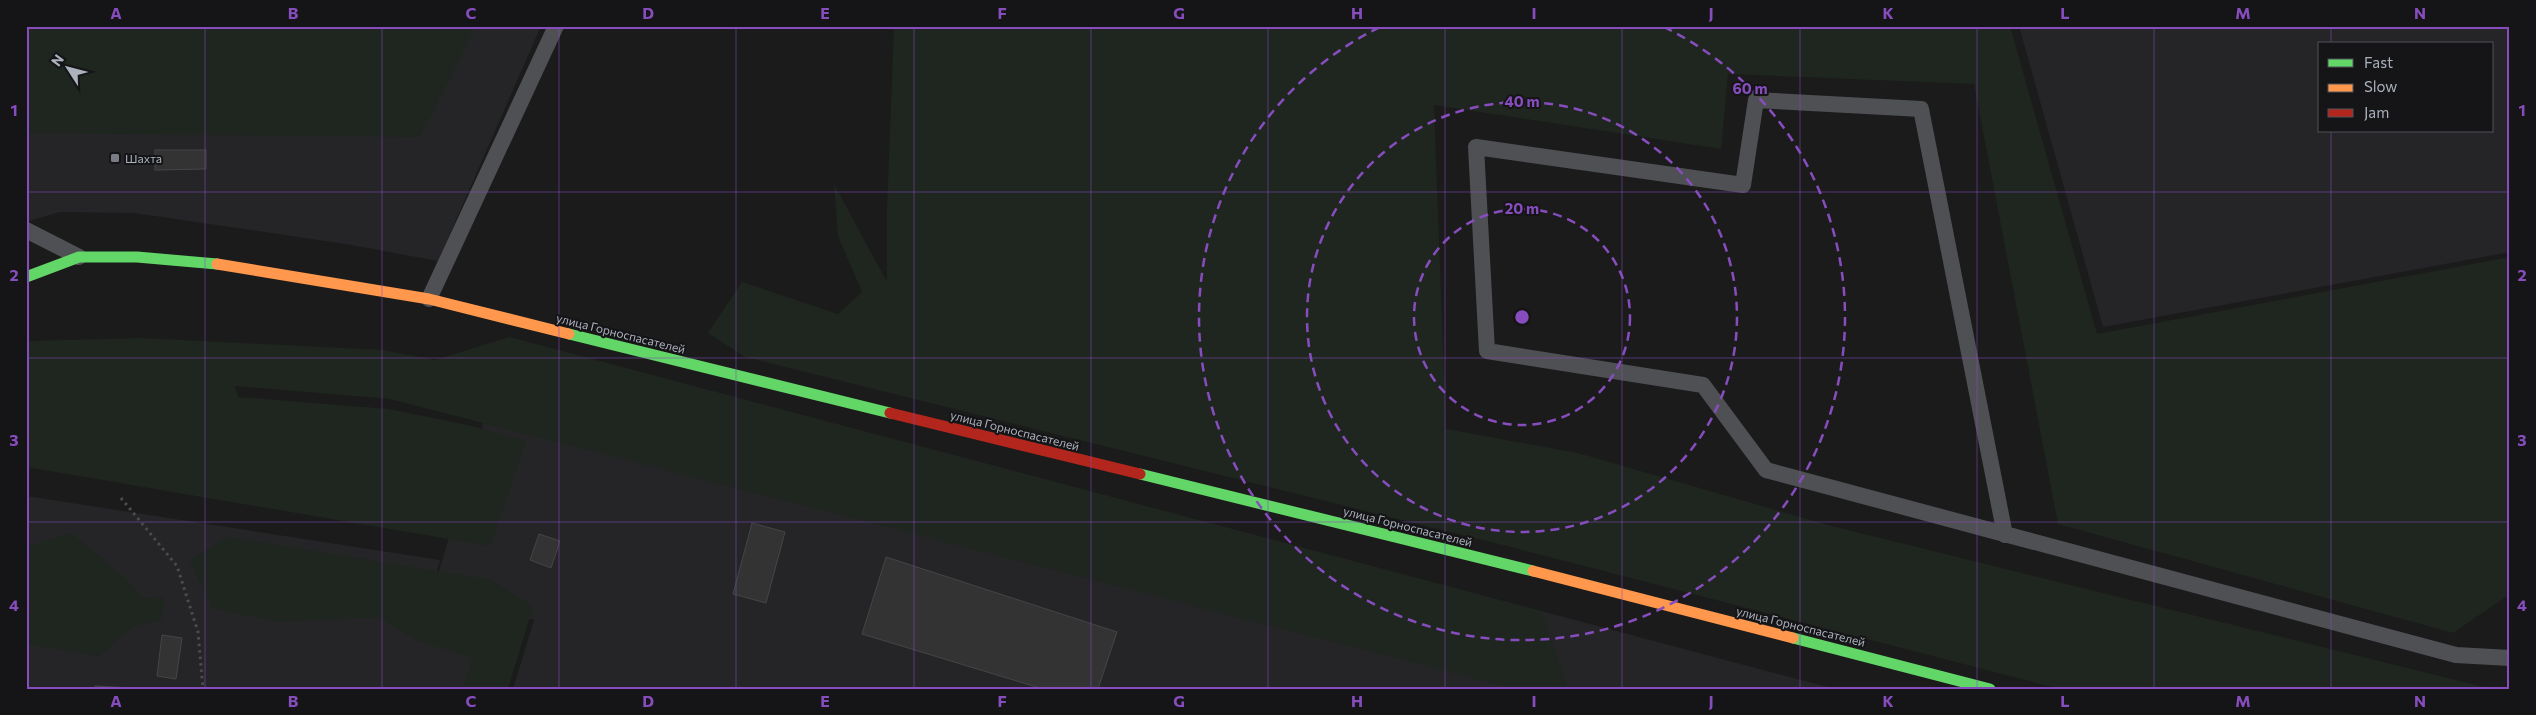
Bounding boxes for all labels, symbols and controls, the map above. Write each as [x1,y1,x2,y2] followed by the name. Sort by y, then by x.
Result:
[110,3,122,22] text: A
[288,3,299,22] text: B
[466,3,477,22] text: C
[642,3,654,22] text: D
[820,3,830,22] text: E
[997,3,1007,22] text: F
[1173,3,1185,22] text: G
[1351,3,1363,22] text: H
[1531,3,1537,22] text: I
[1708,3,1714,22] text: J
[1882,3,1894,22] text: K
[2060,3,2070,22] text: L
[2235,3,2251,22] text: M
[2414,3,2426,22] text: N
[42,42,92,92] north arrow
[2318,42,2494,132] legend
[47,51,67,69] text: N
[2364,53,2393,71] text: Fast
[2364,77,2397,95] text: Slow
[1732,79,1768,97] text: 60 m
[1504,92,1540,110] text: 40 m
[10,100,18,119] text: 1
[2518,100,2526,119] text: 1
[2364,103,2389,121] text: Jam
[125,151,162,165] place label: Шахта
[109,152,121,164] marker: Шахта
[1505,199,1539,217] text: 20 m
[9,265,19,284] text: 2
[2517,265,2527,284] text: 2
[1513,308,1531,326] centre of rings
[555,310,687,356] street label: улица Горноспасателей
[949,407,1081,453] street label: улица Горноспасателей
[9,430,19,449] text: 3
[2517,430,2527,449] text: 3
[1342,503,1474,549] street label: улица Горноспасателей
[9,595,19,614] text: 4
[2517,595,2527,614] text: 4
[1735,603,1867,649] street label: улица Горноспасателей
[110,691,122,710] text: A
[288,691,299,710] text: B
[466,691,477,710] text: C
[642,691,654,710] text: D
[820,691,830,710] text: E
[997,691,1007,710] text: F
[1173,691,1185,710] text: G
[1351,691,1363,710] text: H
[1531,691,1537,710] text: I
[1708,691,1714,710] text: J
[1882,691,1894,710] text: K
[2060,691,2070,710] text: L
[2235,691,2251,710] text: M
[2414,691,2426,710] text: N

